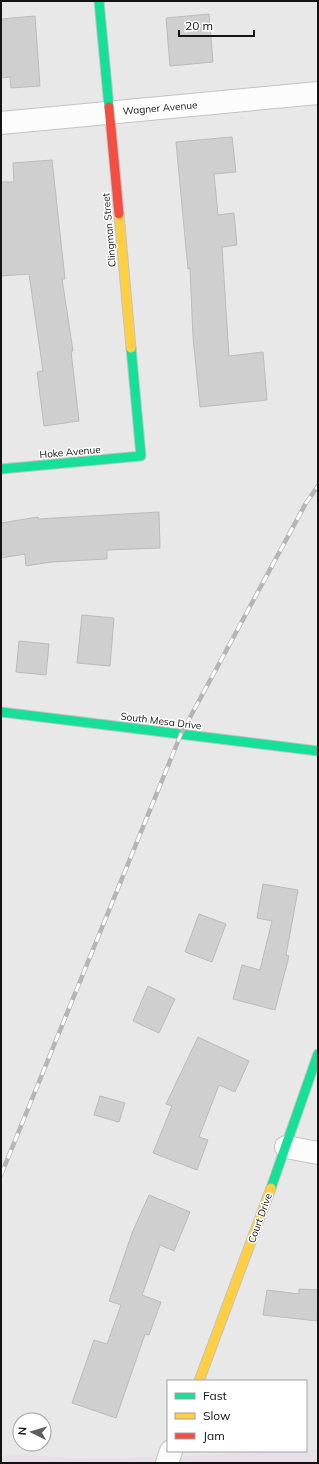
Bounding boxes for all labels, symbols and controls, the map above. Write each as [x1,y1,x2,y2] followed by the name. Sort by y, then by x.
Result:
[179,12,254,38] scale bar
[185,18,213,33] text: 20 m
[122,98,198,118] street label: Wagner Avenue
[99,192,119,268] street label: Clingman Street
[39,443,101,461] street label: Hoke Avenue
[120,710,202,732] street label: South Mesa Drive
[245,1191,275,1245] street label: Court Drive
[167,1380,307,1452] legend
[203,1388,227,1403] text: Fast
[203,1408,231,1423] text: Slow
[12,1412,52,1452] north arrow
[15,1426,29,1436] text: N
[203,1428,225,1443] text: Jam

